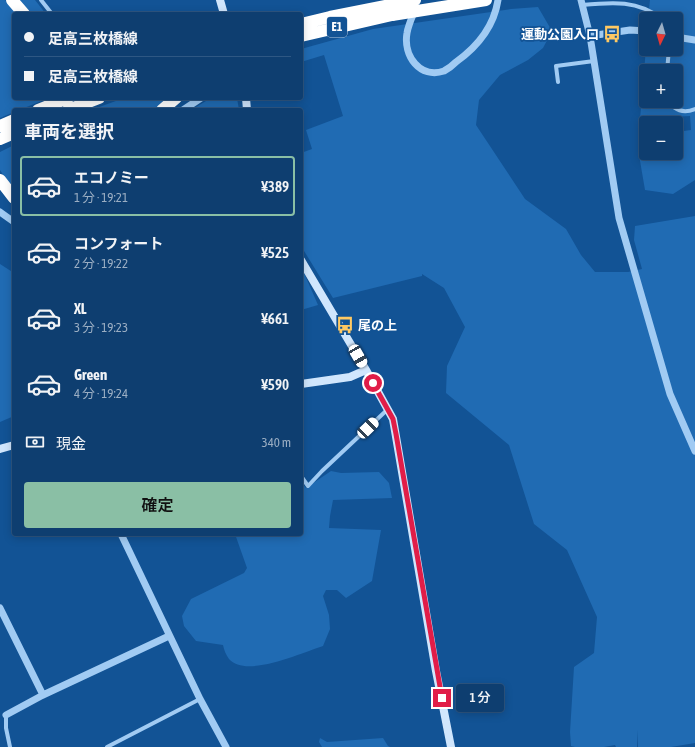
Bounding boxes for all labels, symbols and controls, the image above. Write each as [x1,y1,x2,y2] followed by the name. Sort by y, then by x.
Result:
[639,12,683,56] north arrow
[639,12,683,160] map controls
[327,17,347,37] road number: E1
[602,24,622,44] bus stop icon: 運動公園入口
[521,27,599,42] place label: 運動公園入口
[48,30,138,47] text: 足高三枚橋線
[639,64,683,108] button: +
[48,68,138,85] text: 足高三枚橋線
[639,116,683,160] button: −
[24,121,114,142] text: 車両を選択
[26,168,62,204] icon: car
[74,169,149,186] text: エコノミー
[261,178,289,195] text: ¥389
[74,190,128,205] text: 1 分 · 19:21
[26,234,62,270] icon: car
[74,235,164,252] text: コンフォート
[261,244,289,261] text: ¥525
[74,256,128,271] text: 2 分 · 19:22
[26,300,62,336] icon: car
[74,300,87,317] text: XL
[261,310,289,327] text: ¥661
[335,315,355,335] bus stop icon: 尾の上
[358,318,397,333] place label: 尾の上
[74,320,128,335] text: 3 分 · 19:23
[347,343,369,369] car
[26,366,62,402] icon: car
[74,366,107,383] text: Green
[364,374,382,392] route start
[261,376,289,393] text: ¥590
[74,386,128,401] text: 4 分 · 19:24
[355,415,381,441] car
[24,431,46,453] icon: cash
[56,435,86,452] text: 現金
[262,435,291,450] text: 340 m
[24,482,291,528] button: 確定
[456,684,504,712] callout: 1 分
[433,689,451,707] route end
[470,690,490,705] text: 1 分

